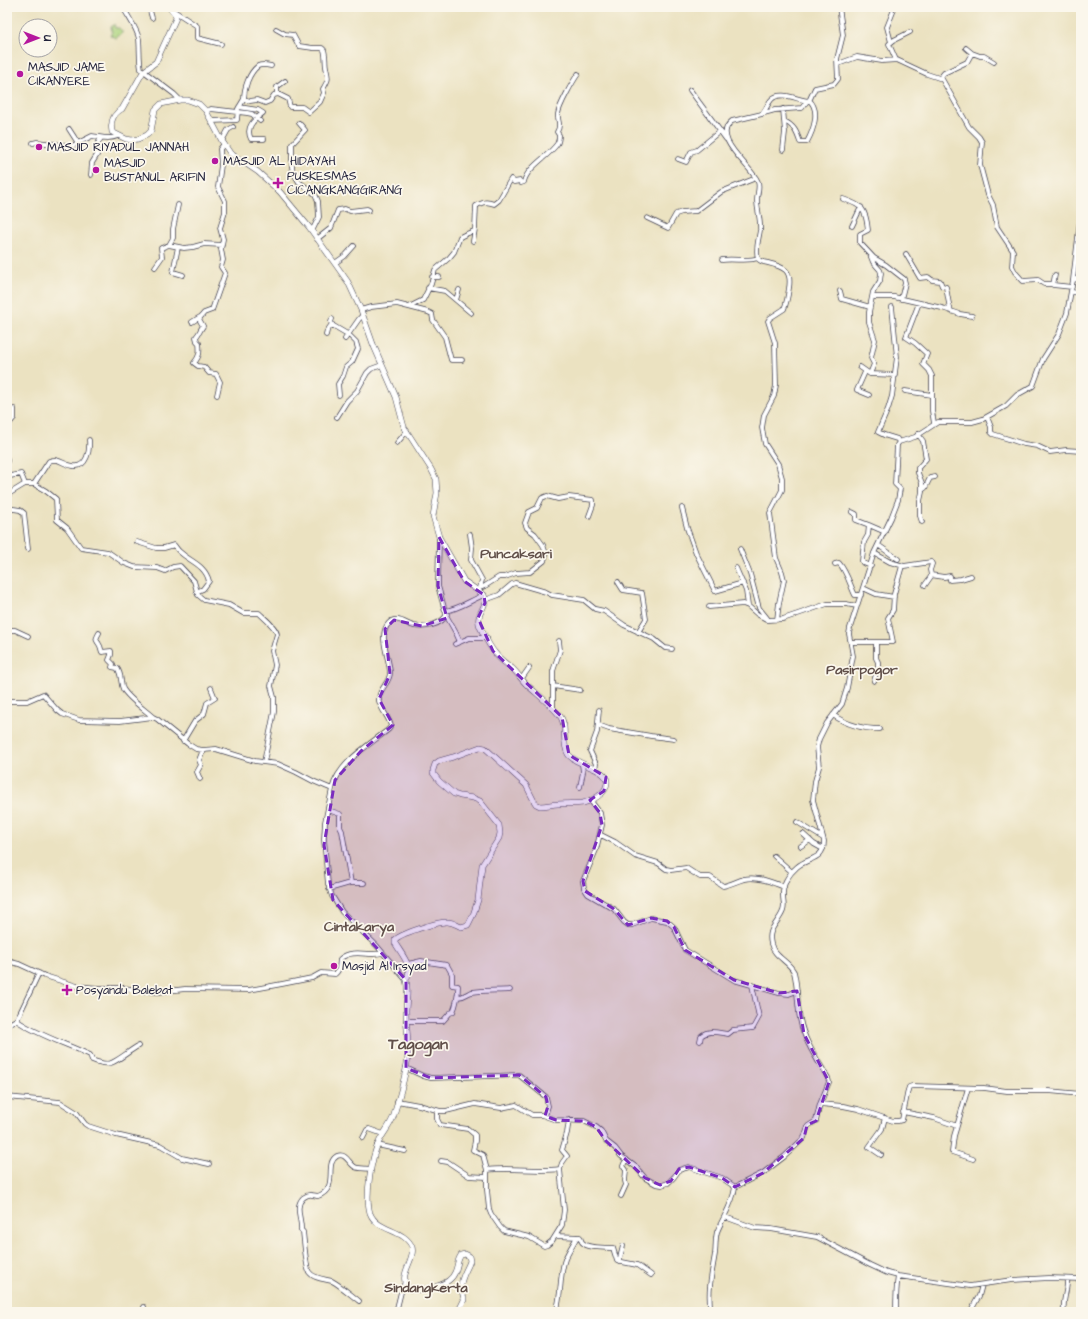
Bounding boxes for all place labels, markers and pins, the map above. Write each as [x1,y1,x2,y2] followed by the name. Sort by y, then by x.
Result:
[28,59,105,90] place label: MASJID JAME CIKANYERE
[15,69,25,79] marker: MASJID JAME CIKANYERE
[47,139,189,156] place label: MASJID RIYADUL JANNAH
[34,142,44,152] marker: MASJID RIYADUL JANNAH
[223,153,336,170] place label: MASJID AL HIDAYAH
[104,155,206,186] place label: MASJID BUSTANUL ARIFIN
[210,156,220,166] marker: MASJID AL HIDAYAH
[91,165,101,175] marker: MASJID BUSTANUL ARIFIN
[287,168,403,199] place label: PUSKESMAS CICANGKANGGIRANG
[272,177,284,189] marker: PUSKESMAS CICANGKANGGIRANG
[342,958,427,976] place label: Masjid Al Irsyad
[329,961,339,971] marker: Masjid Al Irsyad
[76,982,173,1000] place label: Posyandu Balebat
[61,984,73,996] marker: Posyandu Balebat

